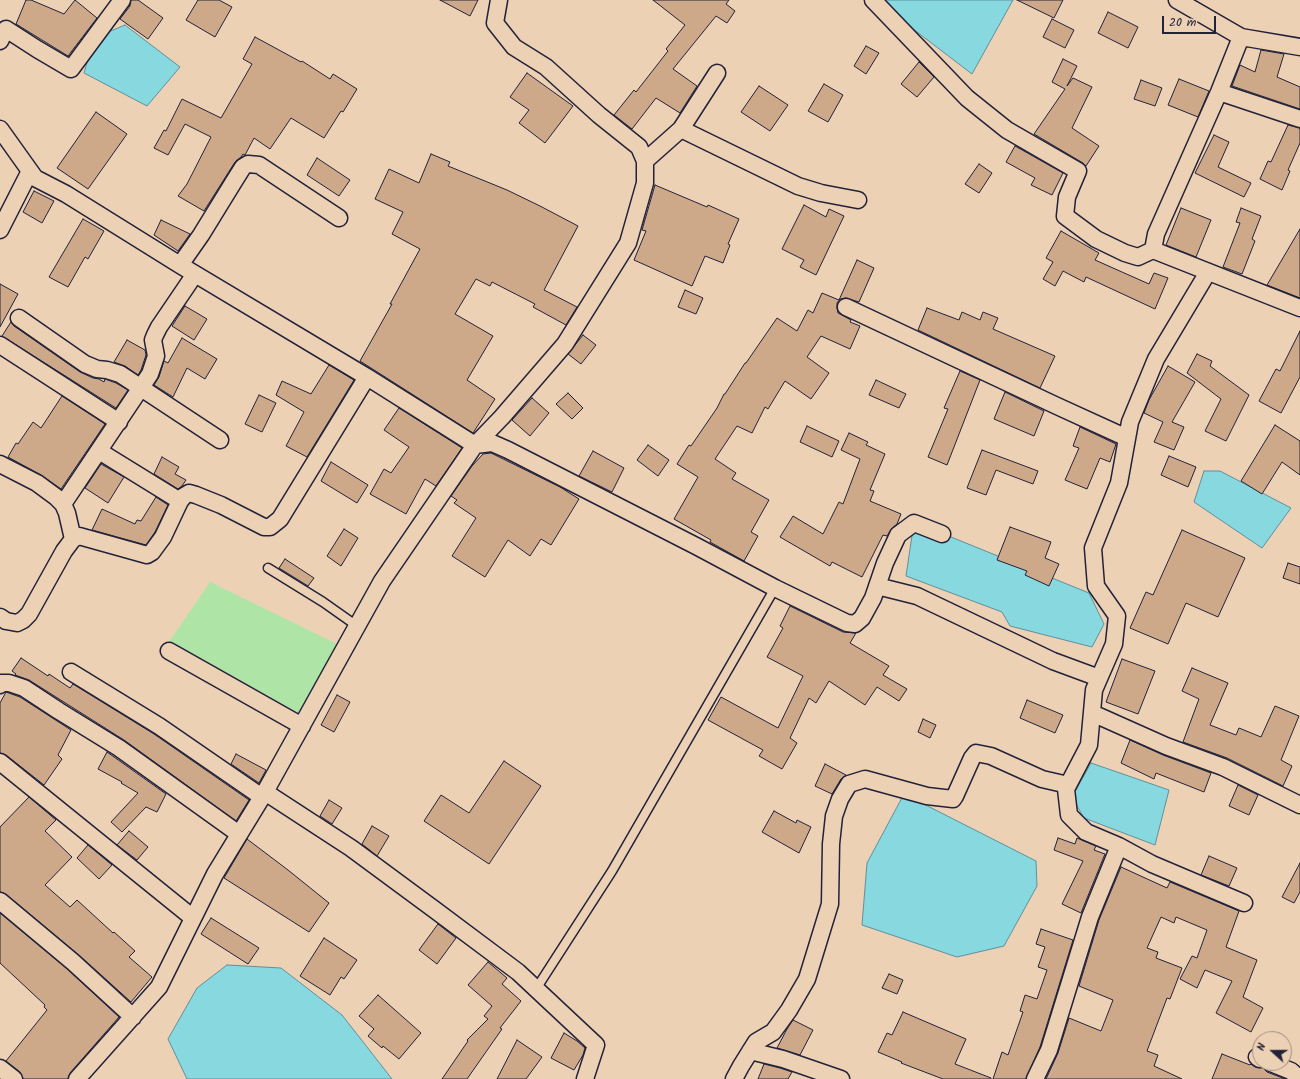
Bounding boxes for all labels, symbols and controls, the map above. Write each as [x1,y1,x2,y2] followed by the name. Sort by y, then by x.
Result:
[1164,8,1218,34] scale bar
[1169,13,1196,32] text: 20 m
[1252,1031,1292,1071] north arrow
[1252,1041,1271,1054] text: N

